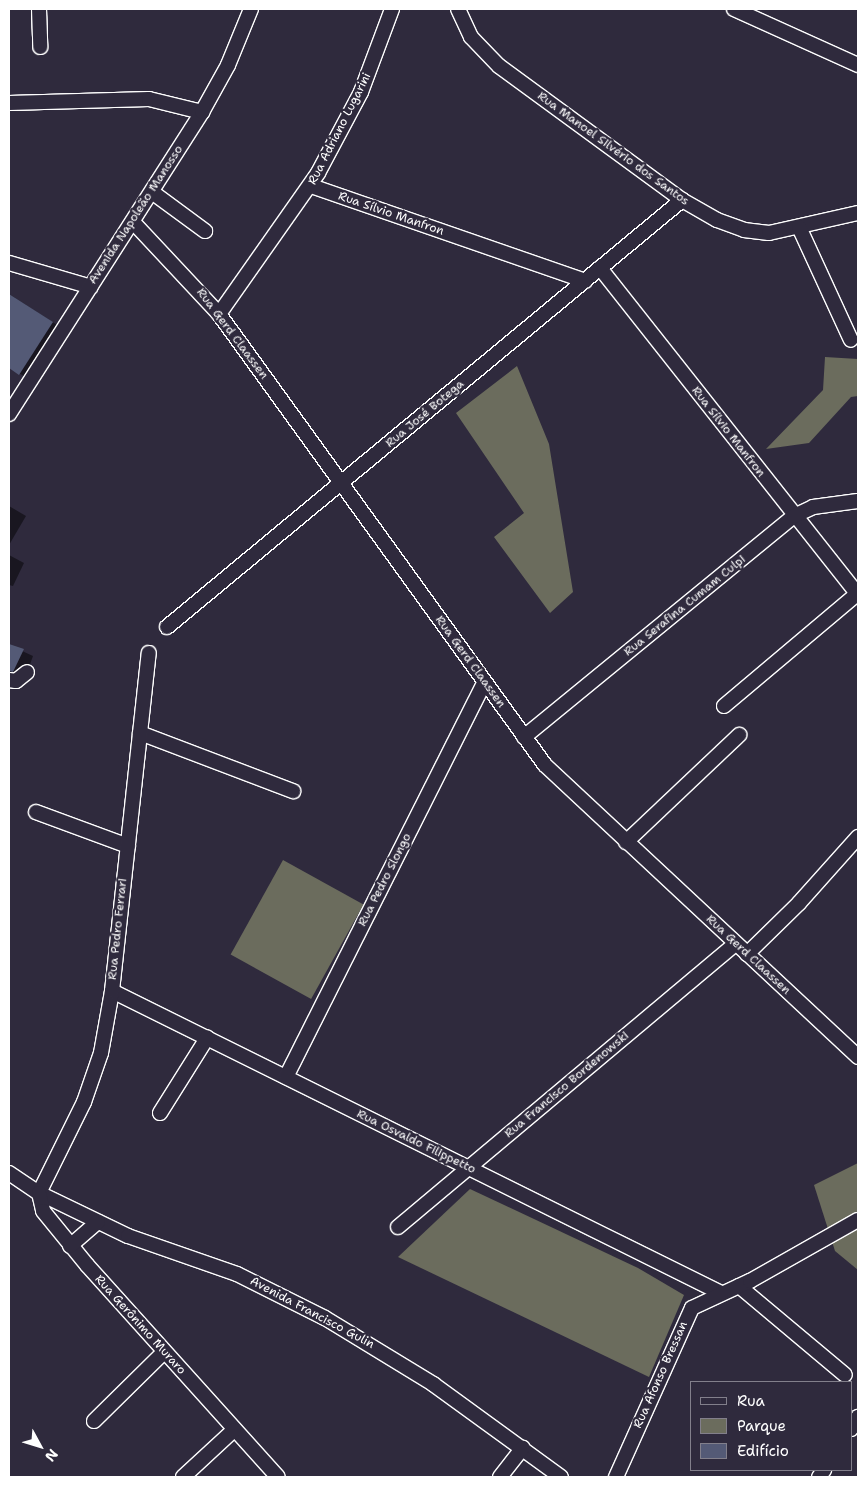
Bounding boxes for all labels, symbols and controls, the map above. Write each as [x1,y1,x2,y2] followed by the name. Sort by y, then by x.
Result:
[305,71,375,187] street label: Rua Adriano Lugarini
[534,89,692,209] street label: Rua Manoel Silvério dos Santos
[86,143,186,287] street label: Avenida Napoleão Manosso
[336,189,446,239] street label: Rua Sílvio Manfron
[193,286,271,382] street label: Rua Gerd Claassen
[383,377,467,451] street label: Rua José Botega
[688,384,768,480] street label: Rua Sílvio Manfron
[621,552,749,660] street label: Rua Serafina Cumam Culpi
[432,613,508,711] street label: Rua Gerd Claassen
[355,831,415,929] street label: Rua Pedro Slongo
[105,877,131,981] street label: Rua Pedro Ferrari
[703,912,793,998] street label: Rua Gerd Claassen
[502,1029,632,1141] street label: Rua Francisco Bordenowski
[354,1107,478,1177] street label: Rua Osvaldo Filippetto
[91,1272,189,1378] street label: Rua Gerônimo Muraro
[247,1274,377,1352] street label: Avenida Francisco Gulin
[631,1319,691,1431] street label: Rua Afonso Bressan
[690,1381,852,1471] legend
[737,1391,765,1411] text: Rua
[737,1416,786,1436] text: Parque
[15,1421,65,1471] north arrow
[737,1441,789,1461] text: Edifício
[41,1445,62,1465] text: N

